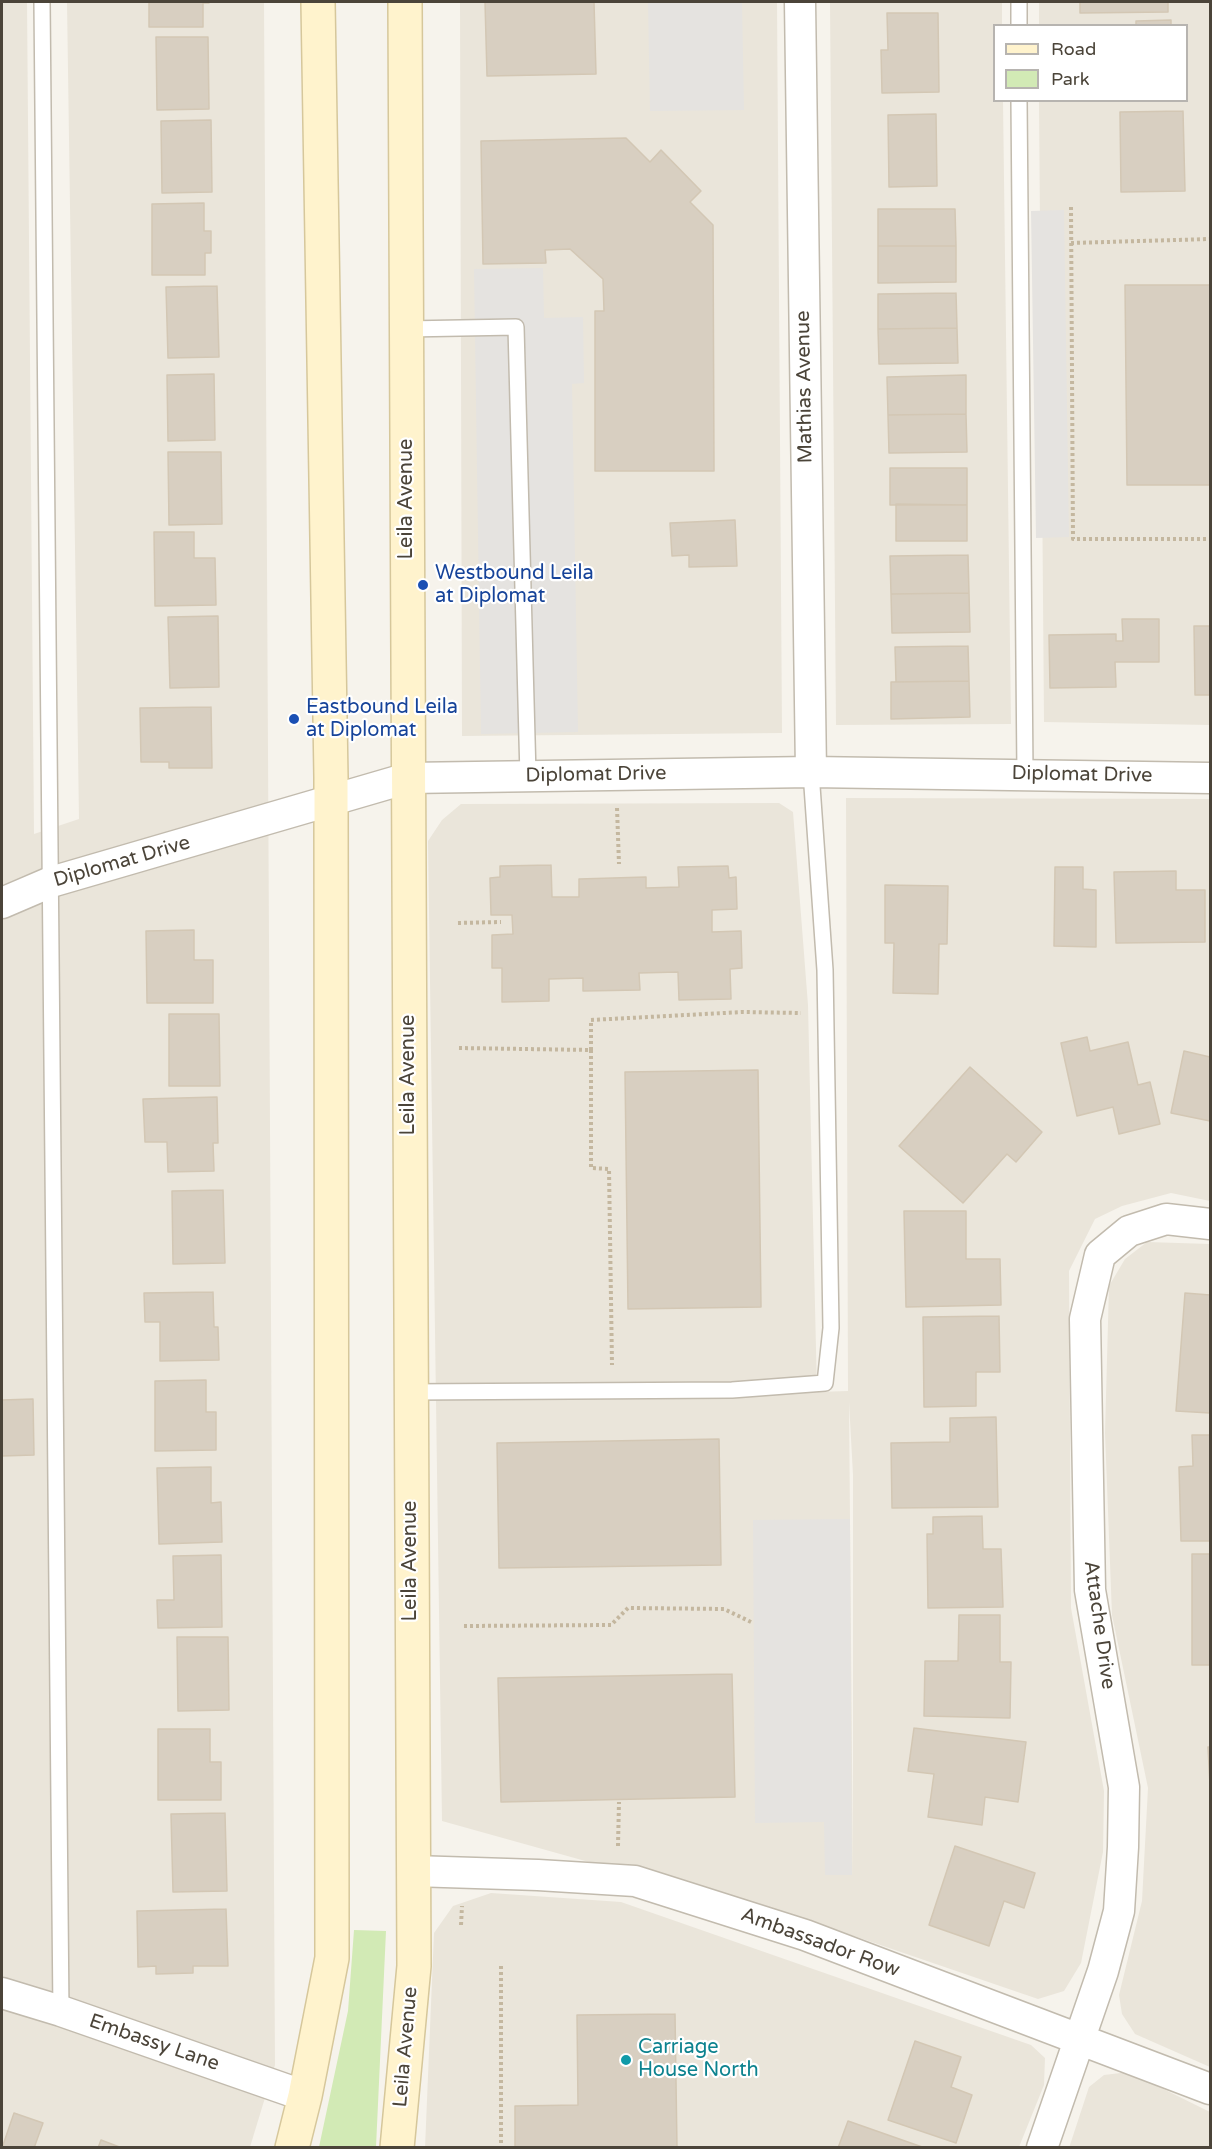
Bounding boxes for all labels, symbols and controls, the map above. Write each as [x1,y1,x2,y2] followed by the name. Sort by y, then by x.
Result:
[993,24,1188,102] legend
[1051,38,1096,60] text: Road
[1051,68,1089,90] text: Park
[792,310,818,464] street label: Mathias Avenue
[395,439,419,559] street label: Leila Avenue
[435,562,594,609] place label: Westbound Leila at Diplomat
[416,578,430,592] marker: Westbound Leila at Diplomat
[306,696,458,743] place label: Eastbound Leila at Diplomat
[287,712,301,726] marker: Eastbound Leila at Diplomat
[525,762,667,788] street label: Diplomat Drive
[1011,762,1153,788] street label: Diplomat Drive
[51,831,193,893] street label: Diplomat Drive
[397,1015,421,1135] street label: Leila Avenue
[399,1501,423,1621] street label: Leila Avenue
[1078,1559,1120,1691] street label: Attache Drive
[737,1903,903,1983] street label: Ambassador Row
[389,1986,423,2108] street label: Leila Avenue
[86,2009,222,2077] street label: Embassy Lane
[638,2036,759,2083] place label: Carriage House North
[619,2053,633,2067] marker: Carriage House North

